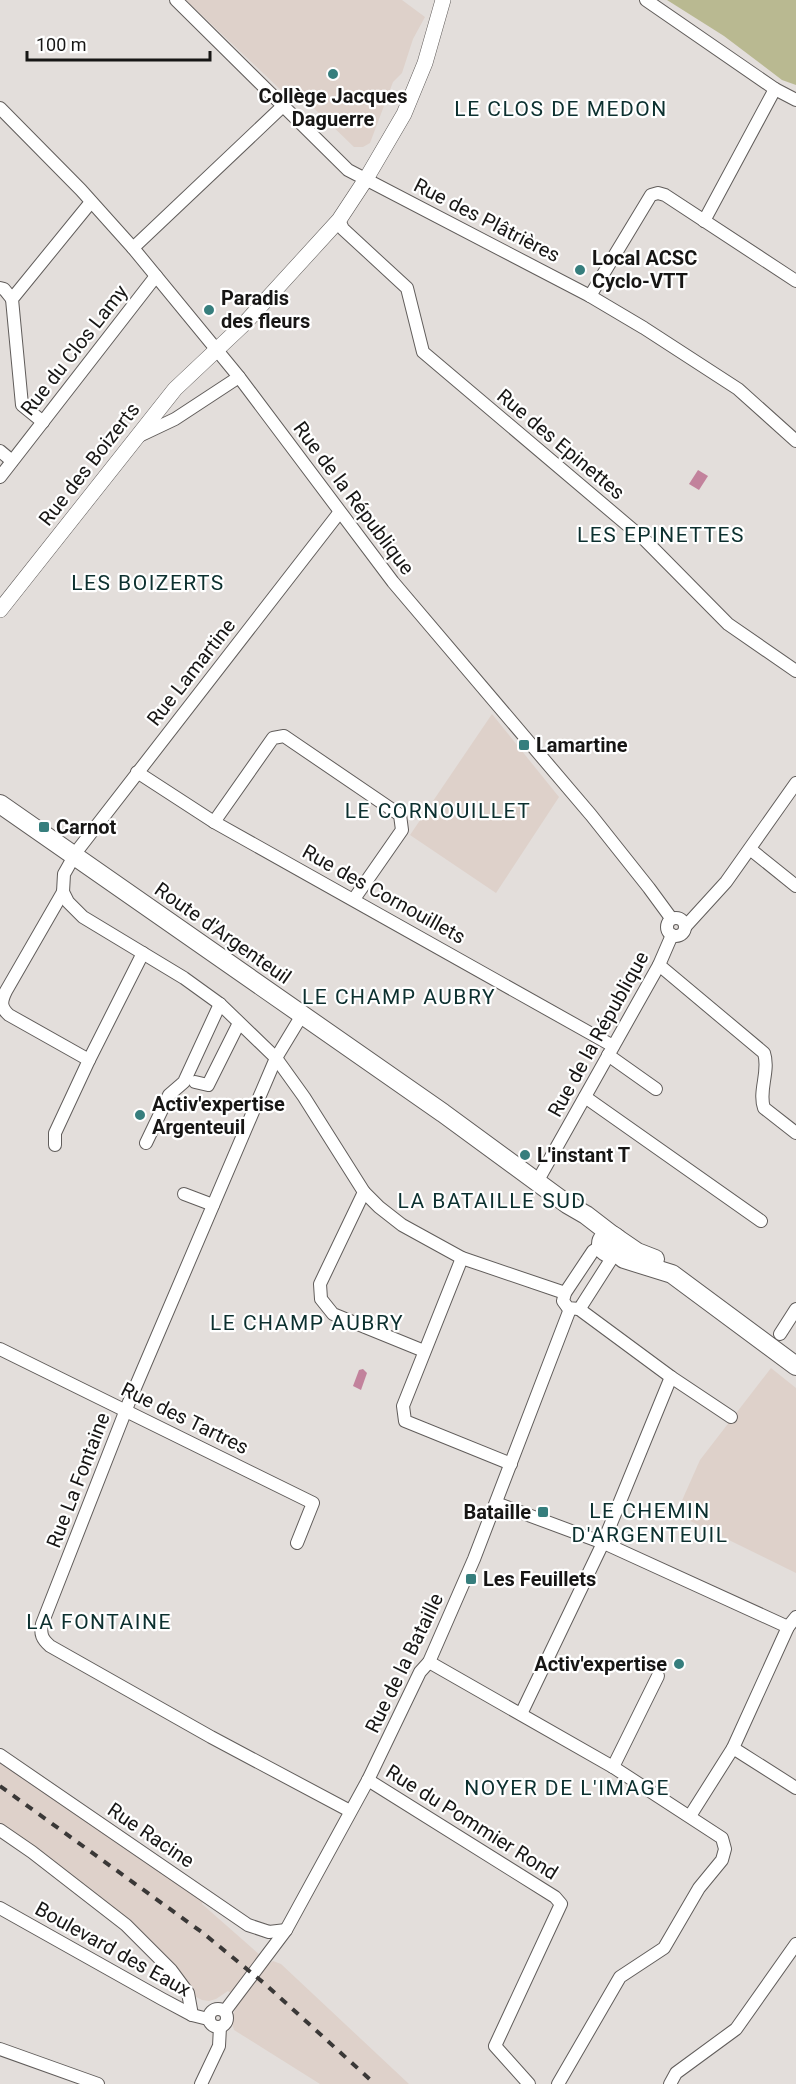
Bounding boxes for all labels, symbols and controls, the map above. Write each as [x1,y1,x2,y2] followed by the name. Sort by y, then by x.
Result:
[27,24,210,62] scale bar
[36,34,87,55] text: 100 m
[326,67,340,81] marker: Collège Jacques Daguerre
[259,84,407,131] place label: Collège Jacques Daguerre
[454,97,668,121] district label: LE CLOS DE MEDON
[410,173,564,267] street label: Rue des Plâtrières
[592,246,697,293] place label: Local ACSC Cyclo-VTT
[573,263,587,277] marker: Local ACSC Cyclo-VTT
[15,279,133,420] street label: Rue du Clos Lamy
[221,286,310,333] place label: Paradis des fleurs
[202,303,216,317] marker: Paradis des fleurs
[492,384,630,504] street label: Rue des Epinettes
[34,398,144,530] street label: Rue des Boizerts
[289,417,419,579] street label: Rue de la République
[577,523,745,547] district label: LES EPINETTES
[71,571,225,595] district label: LES BOIZERTS
[142,614,240,730] street label: Rue Lamartine
[536,733,628,757] place label: Lamartine
[517,738,531,752] marker: Lamartine
[345,799,531,823] district label: LE CORNOUILLET
[56,815,117,839] place label: Carnot
[37,820,51,834] marker: Carnot
[298,839,470,949] street label: Rue des Cornouillets
[150,877,296,989] street label: Route d'Argenteuil
[543,947,653,1121] street label: Rue de la République
[302,985,496,1009] district label: LE CHAMP AUBRY
[152,1092,285,1139] place label: Activ'expertise Argenteuil
[133,1108,147,1122] marker: Activ'expertise Argenteuil
[537,1143,630,1167] place label: L'instant T
[518,1148,532,1162] marker: L'instant T
[397,1189,587,1213] district label: LA BATAILLE SUD
[210,1311,404,1335] district label: LE CHAMP AUBRY
[117,1377,253,1459] street label: Rue des Tartres
[41,1409,115,1551] street label: Rue La Fontaine
[572,1499,728,1547] district label: LE CHEMIN D'ARGENTEUIL
[463,1500,531,1524] place label: Bataille
[536,1505,550,1519] marker: Bataille
[483,1567,596,1591] place label: Les Feuillets
[464,1572,478,1586] marker: Les Feuillets
[360,1589,448,1737] street label: Rue de la Bataille
[26,1610,172,1634] district label: LA FONTAINE
[534,1652,667,1676] place label: Activ'expertise
[672,1657,686,1671] marker: Activ'expertise
[382,1759,562,1885] street label: Rue du Pommier Rond
[464,1776,670,1800] district label: NOYER DE L'IMAGE
[103,1797,199,1873] street label: Rue Racine
[31,1896,195,2002] street label: Boulevard des Eaux

